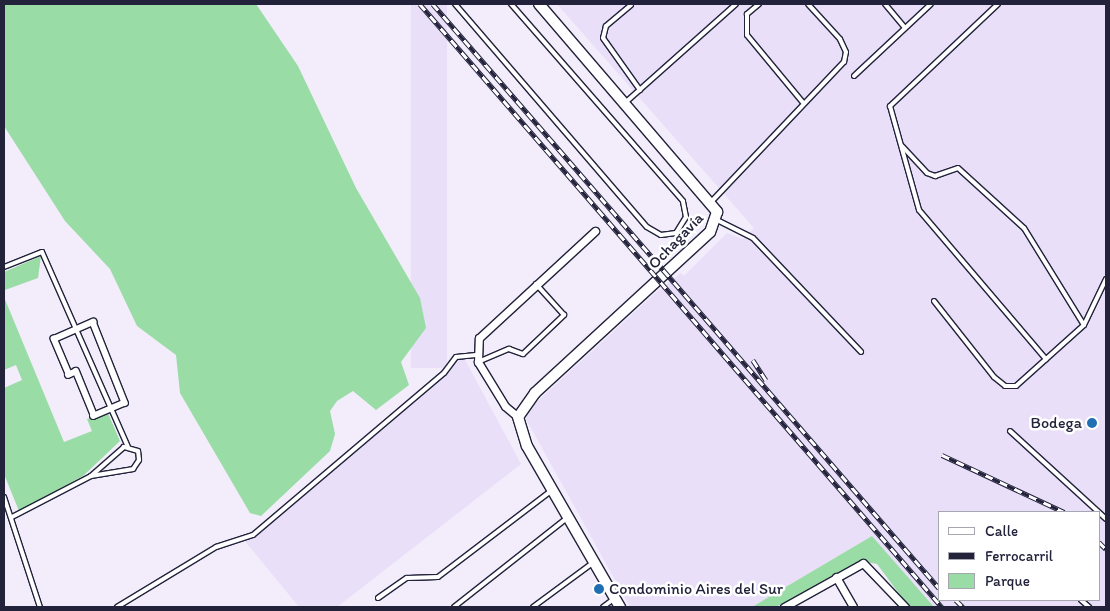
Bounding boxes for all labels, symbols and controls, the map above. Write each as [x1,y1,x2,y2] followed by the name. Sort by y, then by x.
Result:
[644,209,708,273] street label: Ochagavía
[1031,413,1082,433] place label: Bodega
[1086,417,1098,429] marker: Bodega
[938,511,1100,601] legend
[985,522,1018,540] text: Calle
[985,547,1053,565] text: Ferrocarril
[985,572,1030,590] text: Parque
[609,579,783,599] place label: Condominio Aires del Sur
[593,583,605,595] marker: Condominio Aires del Sur

